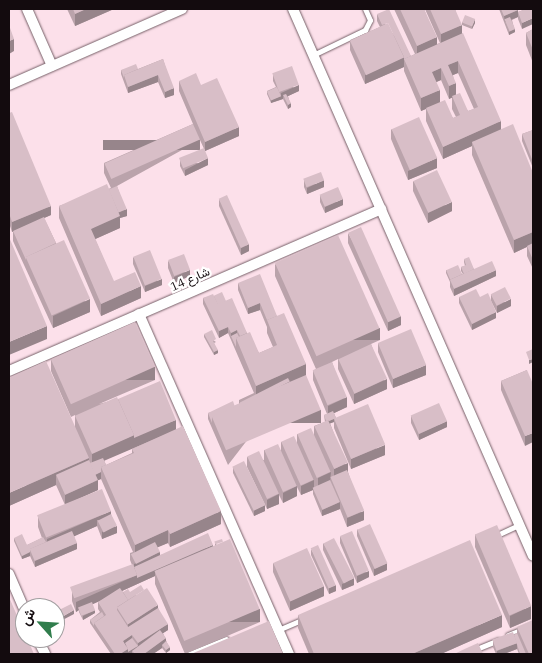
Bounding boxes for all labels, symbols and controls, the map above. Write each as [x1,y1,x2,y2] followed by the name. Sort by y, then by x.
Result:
[168,264,212,294] street label: شارع 14
[15,598,65,648] north arrow
[16,605,39,628] text: ش

